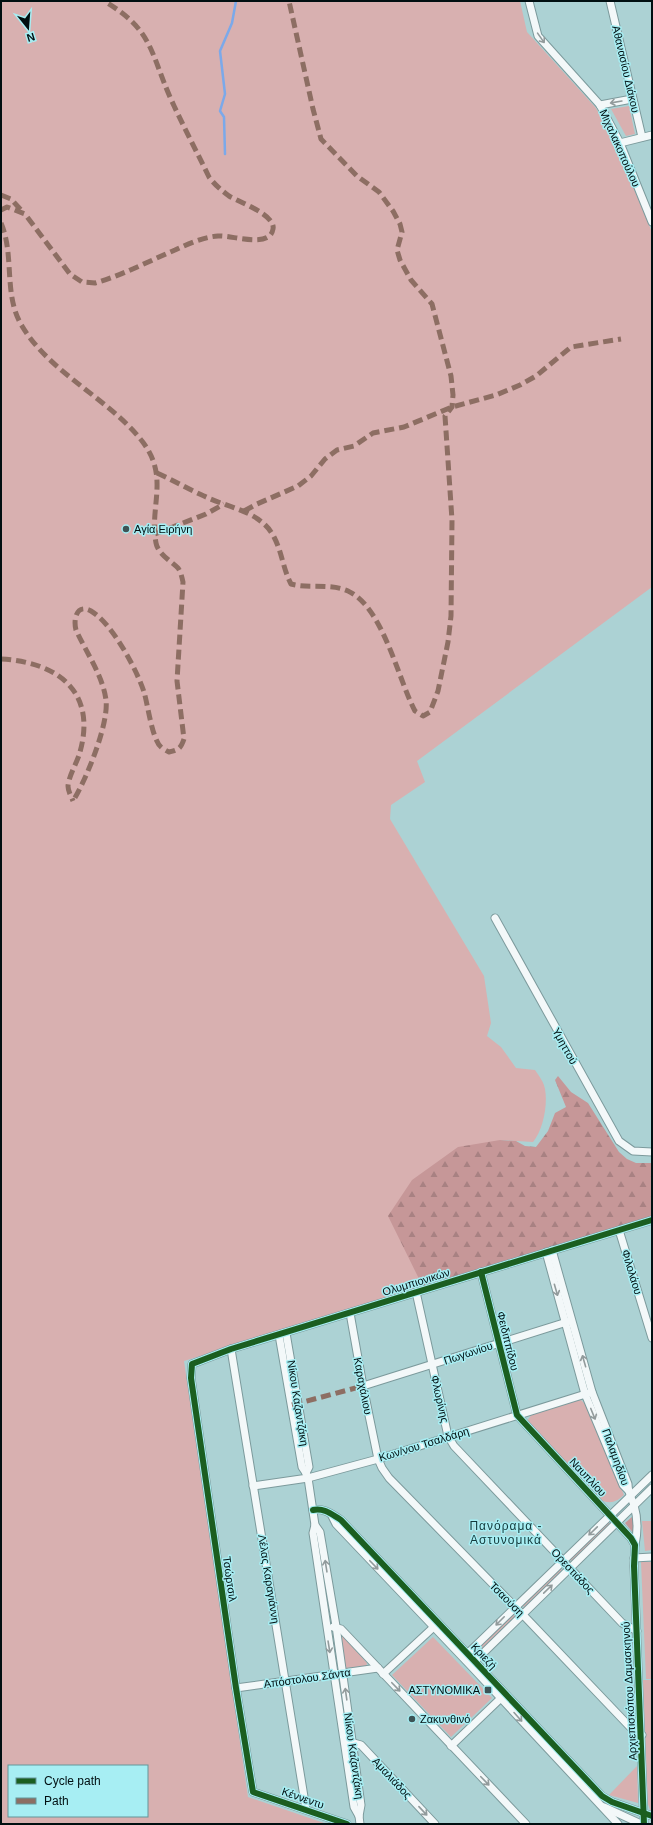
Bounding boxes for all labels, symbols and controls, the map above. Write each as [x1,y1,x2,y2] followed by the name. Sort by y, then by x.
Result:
[8,8,48,48] north arrow
[610,24,642,114] street label: Αθανασίου Διάκου
[25,31,36,44] text: N
[537,32,545,43] one-way arrow
[610,98,623,106] one-way arrow
[598,107,642,189] street label: Μιχαλακοπούλου
[134,523,192,535] place label: Αγία Ειρήνη
[121,524,131,534] marker: Αγία Ειρήνη
[550,1026,580,1066] street label: Υμηττού
[619,1248,645,1296] street label: Φιλολάου
[381,1266,452,1298] street label: Ολυμπιονικών
[553,1283,560,1296] one-way arrow
[495,1310,521,1372] street label: Φειδιππίδου
[442,1339,494,1367] street label: Πωγωνίου
[580,1355,587,1368] one-way arrow
[352,1356,374,1416] street label: Καραχάλιου
[285,1359,311,1447] street label: Νίκου Καζαντζάκη
[429,1374,451,1424] street label: Φλωρίνης
[590,1408,597,1420] one-way arrow
[377,1425,471,1463] street label: Κων/νου Τσαλδάρη
[600,1427,632,1487] street label: Παλαμηδίου
[567,1455,609,1499] street label: Ναυπλίου
[469,1519,543,1547] district label: Πανόραμα - Αστυνομικά
[589,1526,599,1535] one-way arrow
[256,1534,282,1624] street label: Λέλας Καραγιάννη
[549,1546,597,1596] street label: Ορεστιάδος
[221,1555,239,1603] street label: Τσώρτσιλ
[321,1560,329,1573] one-way arrow
[369,1560,379,1570] one-way arrow
[487,1579,527,1619] street label: Τσαούση
[543,1584,553,1594] one-way arrow
[495,1617,505,1626] one-way arrow
[619,1621,639,1761] street label: Αρχιεπισκόπου Δαμασκηνού
[325,1640,333,1653] one-way arrow
[469,1640,499,1672] street label: Κριεζή
[263,1666,352,1690] street label: Απόστολου Σάντα
[391,1682,400,1692] one-way arrow
[408,1684,481,1696] place label: ΑΣΤΥΝΟΜΙΚΑ
[483,1685,493,1695] marker: ΑΣΤΥΝΟΜΙΚΑ
[342,1688,350,1701] one-way arrow
[342,1712,366,1800] street label: Νίκου Καζαντζάκη
[514,1712,523,1723] one-way arrow
[420,1713,470,1725] place label: Ζακυνθινό
[407,1714,417,1724] marker: Ζακυνθινό
[370,1755,414,1801] street label: Αμαλιάδος
[8,1765,148,1817] legend
[44,1774,101,1788] text: Cycle path
[480,1776,489,1786] one-way arrow
[280,1785,326,1811] street label: Κέννεντυ
[44,1794,69,1808] text: Path
[419,1806,428,1816] one-way arrow

